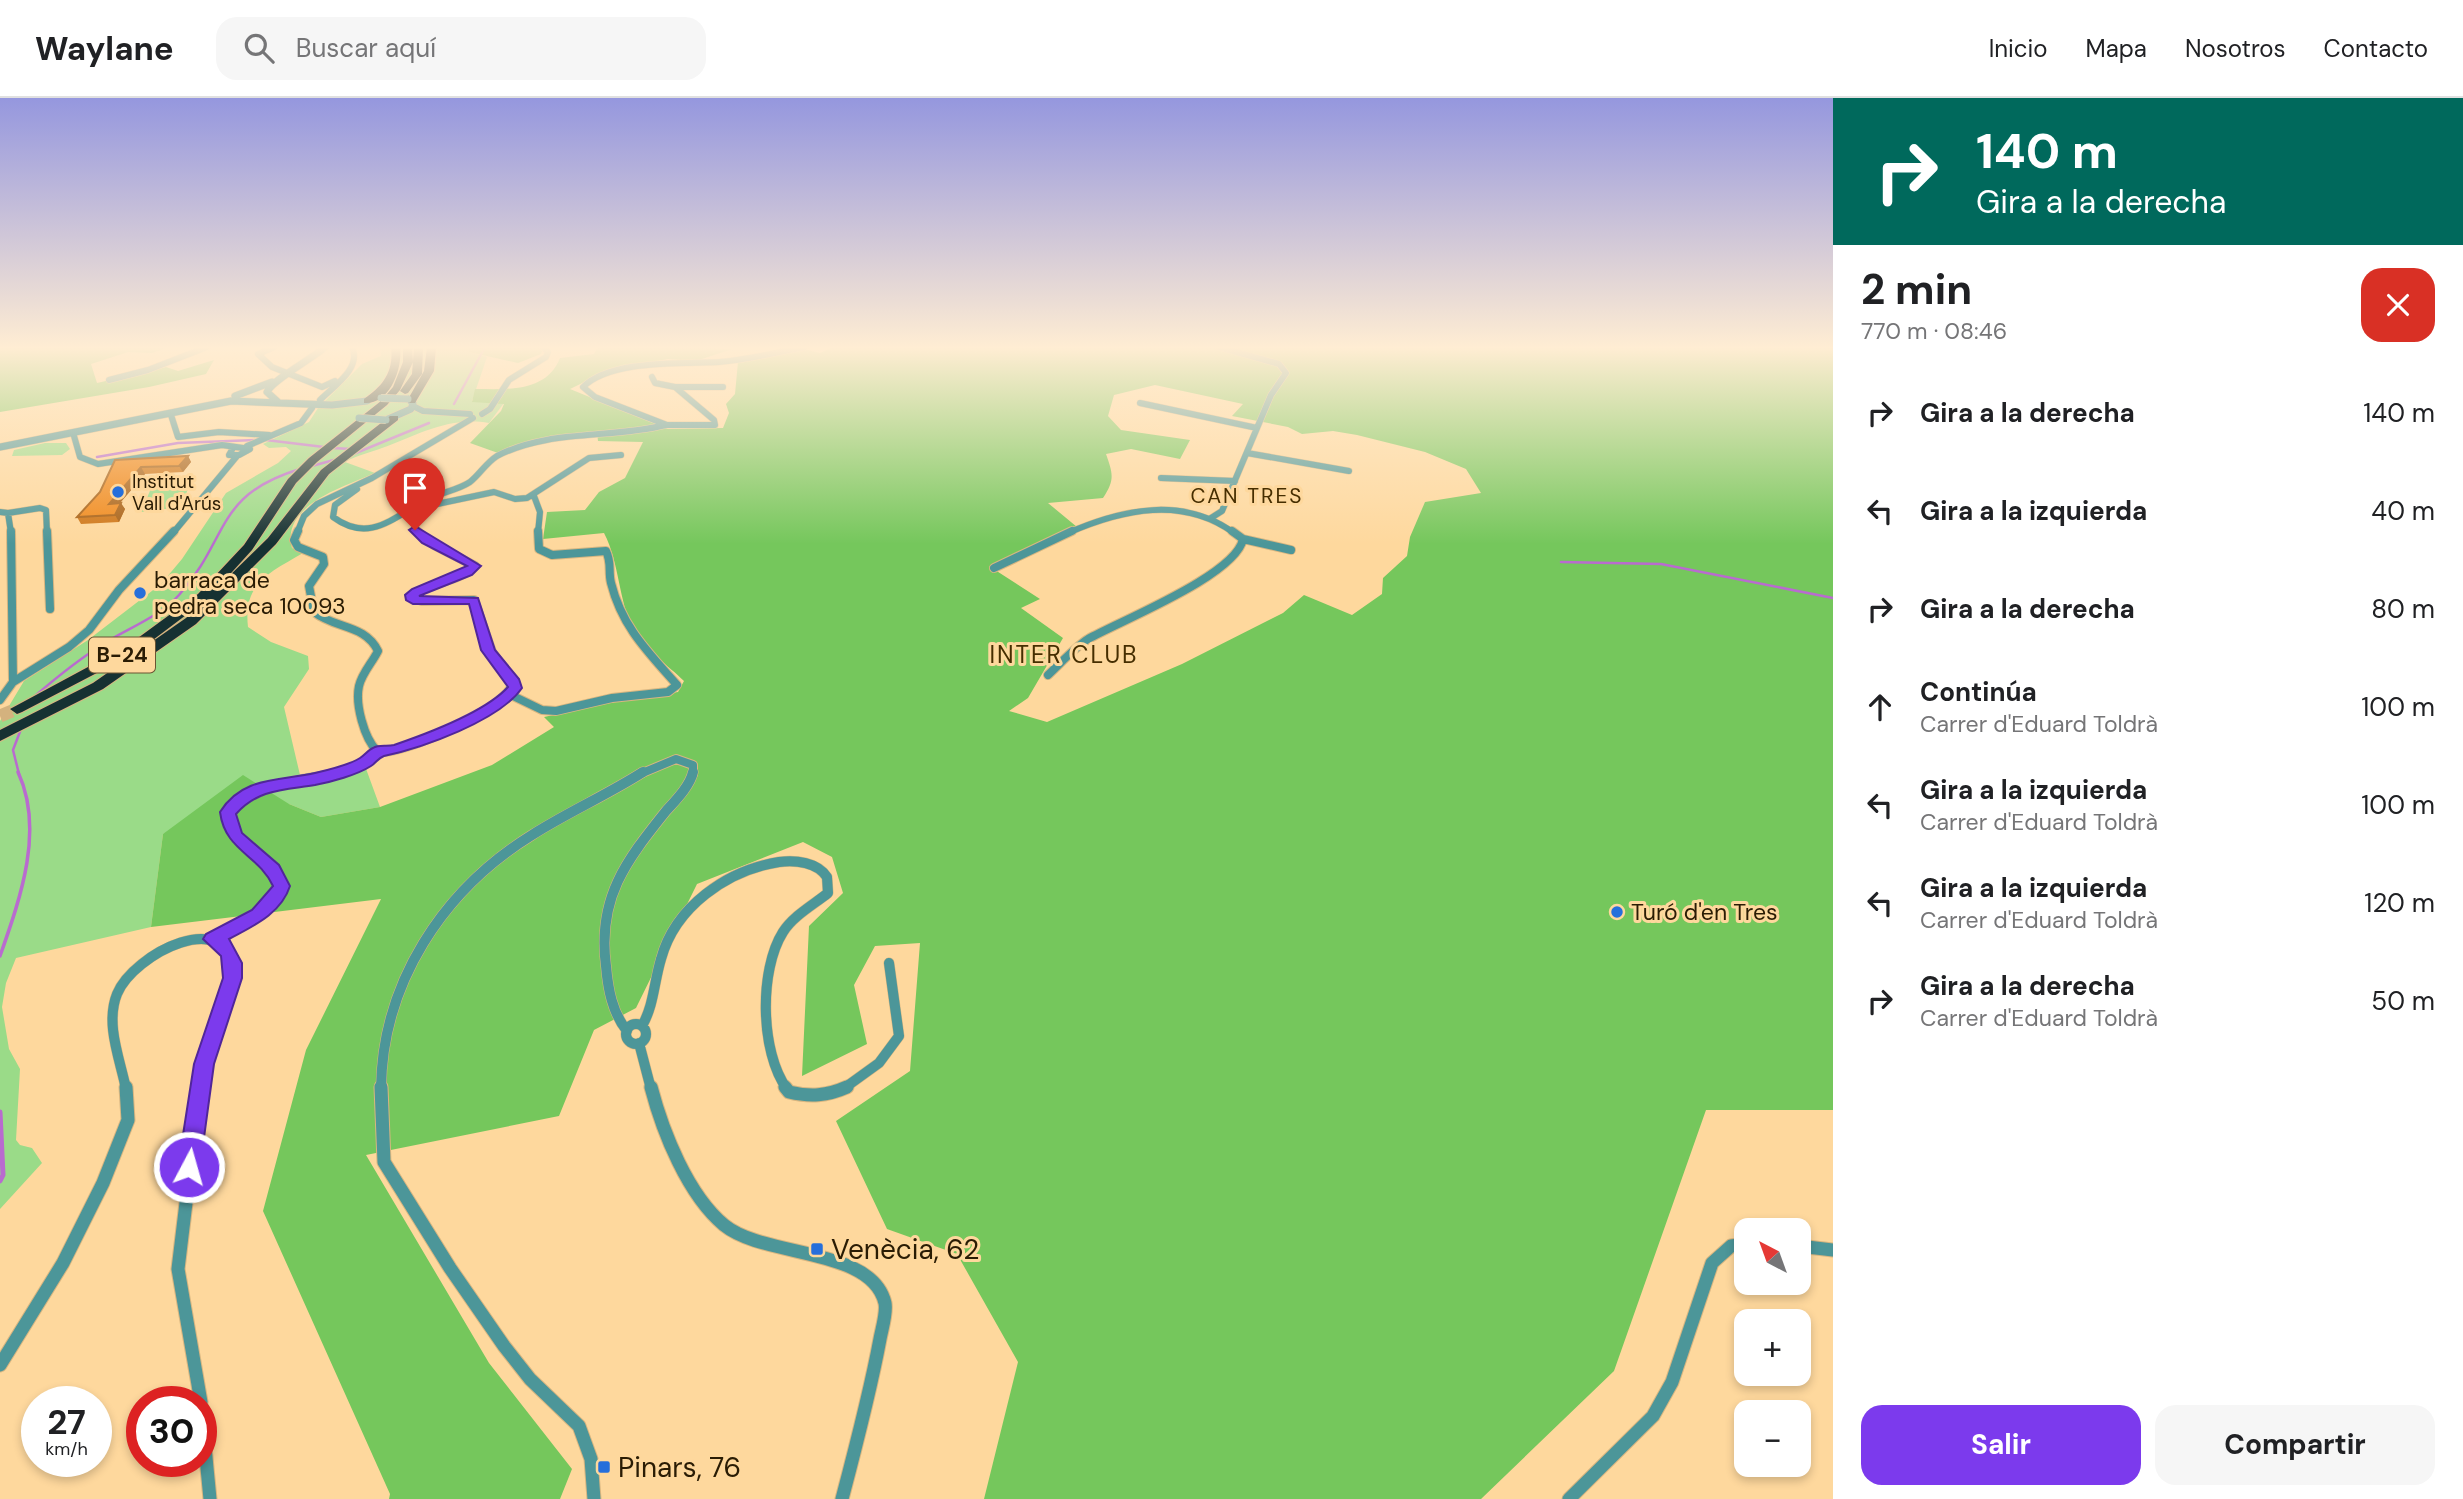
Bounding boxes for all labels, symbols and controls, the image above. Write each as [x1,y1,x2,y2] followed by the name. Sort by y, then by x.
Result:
[216,17,706,80] search box
[35,27,174,70] text: Waylane
[240,29,278,67] icon: search
[296,31,436,65] text: Buscar aquí
[1989,33,2048,64] text: Inicio
[2086,33,2147,64] text: Mapa
[2185,33,2286,64] text: Nosotros
[2324,33,2428,64] text: Contacto
[1976,119,2118,183] text: 140 m
[1861,126,1952,217] icon: right
[1976,181,2226,223] text: Gira a la derecha
[1861,262,1972,317] text: 2 min
[2361,268,2435,342] button: close
[1861,316,2007,346] text: 770 m · 08:46
[1861,394,1899,432] icon: right
[1920,396,2135,430] text: Gira a la derecha
[2363,396,2435,430] text: 140 m
[385,458,445,530] pin
[132,469,221,516] place label: Institut Vall d'Arús
[396,469,434,507] icon: arrive
[1190,482,1304,510] district label: CAN TRES
[110,484,126,500] marker: Institut Vall d'Arús
[1861,492,1899,530] icon: left
[1920,494,2147,528] text: Gira a la izquierda
[2371,494,2435,528] text: 40 m
[154,565,346,621] place label: barraca de pedra seca 10093
[132,585,148,601] marker: barraca de pedra seca 10093
[1861,590,1899,628] icon: right
[1920,592,2135,626] text: Gira a la derecha
[2371,592,2435,626] text: 80 m
[89,638,155,672] road number: B-24
[989,639,1139,670] district label: INTER CLUB
[1920,675,2037,709] text: Continúa
[1861,688,1899,726] icon: ahead
[2361,690,2435,724] text: 100 m
[1920,709,2158,739] text: Carrer d'Eduard Toldrà
[1920,773,2147,807] text: Gira a la izquierda
[1861,786,1899,824] icon: left
[2361,788,2435,822] text: 100 m
[1920,807,2158,837] text: Carrer d'Eduard Toldrà
[1920,871,2147,905] text: Gira a la izquierda
[1861,884,1899,922] icon: left
[2364,886,2435,920] text: 120 m
[1631,897,1778,927] place label: Turó d'en Tres
[1609,904,1625,920] marker: Turó d'en Tres
[1920,905,2158,935] text: Carrer d'Eduard Toldrà
[1920,969,2135,1003] text: Gira a la derecha
[1861,982,1899,1020] icon: right
[2371,984,2435,1018] text: 50 m
[1920,1003,2158,1033] text: Carrer d'Eduard Toldrà
[152,1130,226,1204] position arrow
[1734,1218,1811,1295] north arrow
[1734,1218,1811,1477] map controls
[831,1231,979,1268] place label: Venècia, 62
[809,1241,825,1257] marker: Venècia, 62
[1734,1309,1811,1386] button: +
[126,1386,217,1477] speed limit sign: 30
[47,1399,86,1445] text: 27
[1734,1400,1811,1477] button: −
[1861,1405,2141,1485] button: Salir
[2155,1405,2435,1485] button: Compartir
[45,1437,88,1461] text: km/h
[618,1449,741,1486] place label: Pinars, 76
[596,1459,612,1475] marker: Pinars, 76

